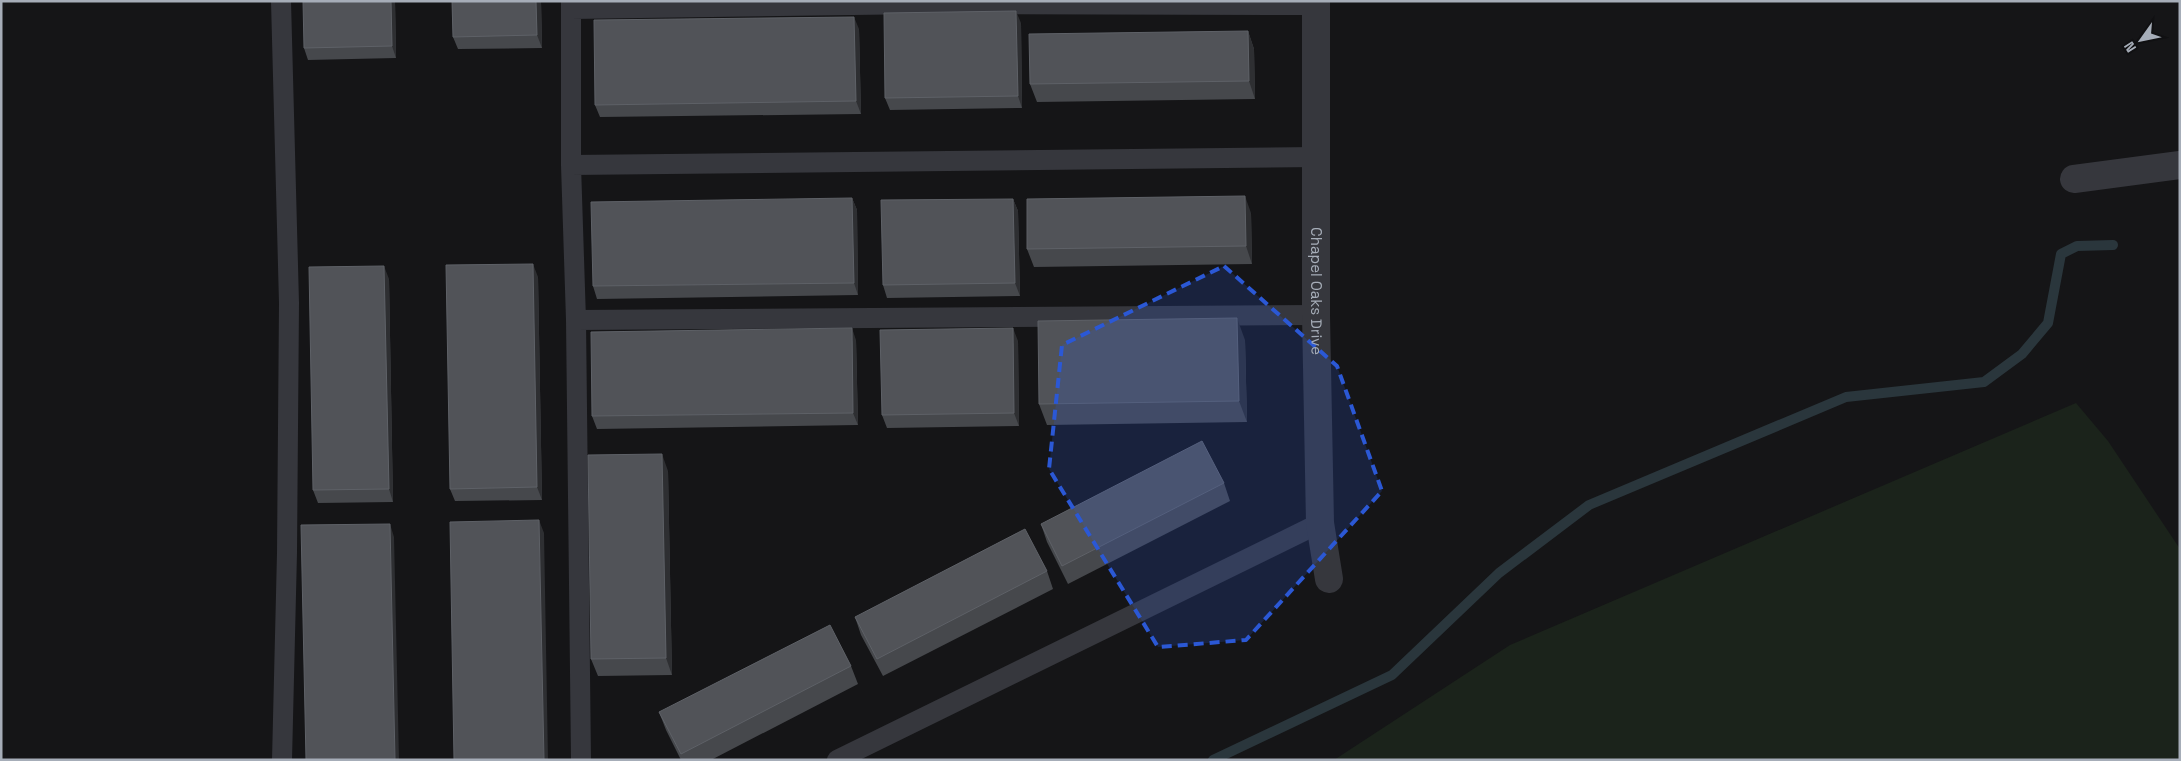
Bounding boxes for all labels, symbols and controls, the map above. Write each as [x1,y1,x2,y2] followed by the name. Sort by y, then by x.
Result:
[2116,15,2166,65] north arrow
[2120,38,2140,56] text: N
[1307,227,1327,355] street label: Chapel Oaks Drive

